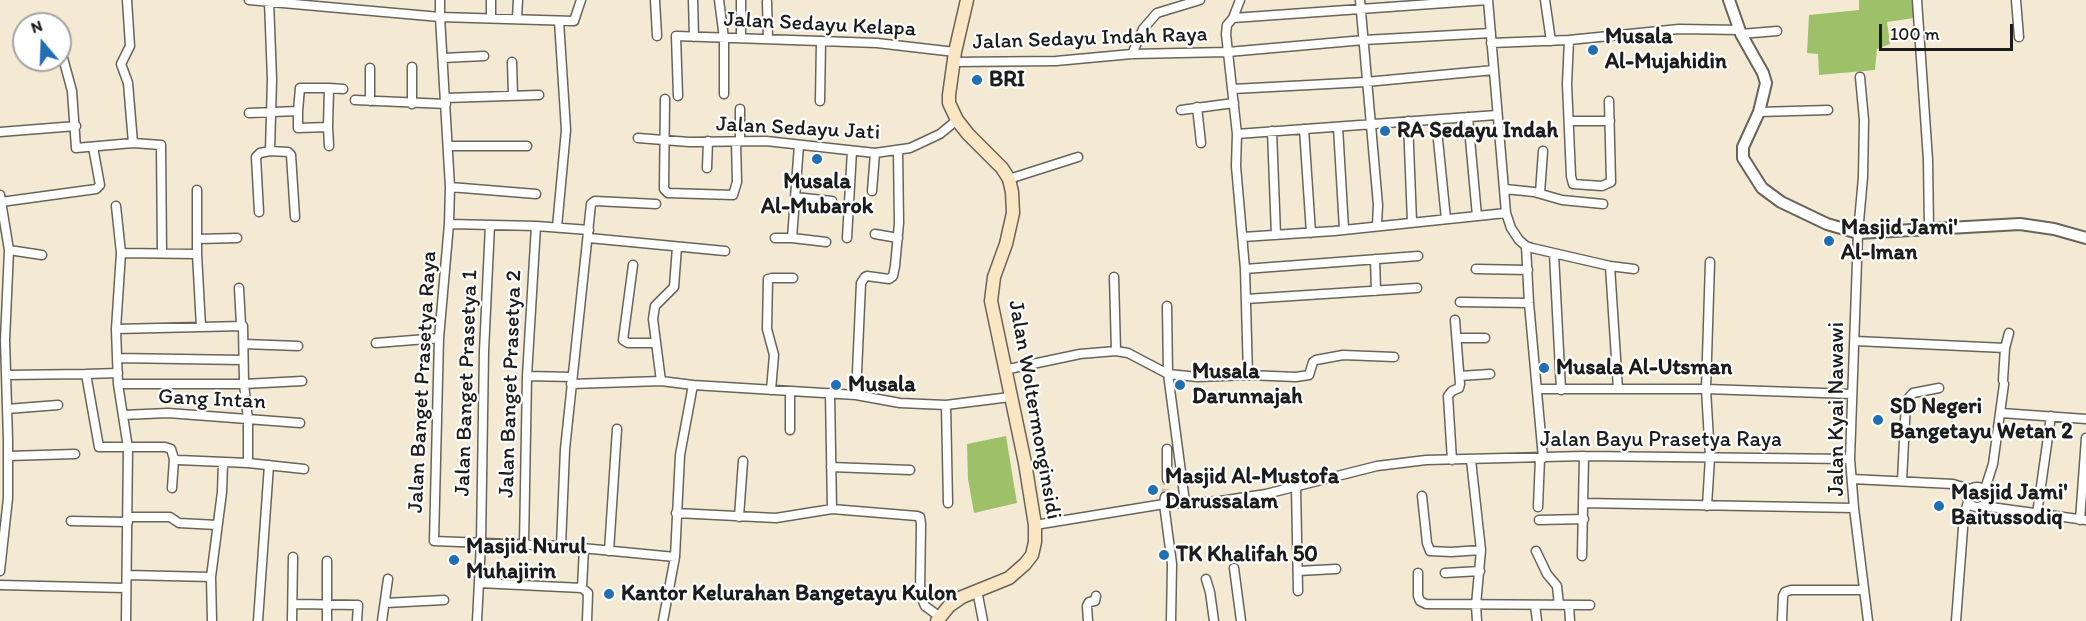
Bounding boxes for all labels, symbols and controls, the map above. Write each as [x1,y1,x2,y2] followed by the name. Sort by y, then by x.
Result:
[723,7,917,43] street label: Jalan Sedayu Kelapa
[12,12,72,72] north arrow
[1882,12,2016,50] scale bar
[28,16,45,37] text: N
[972,22,1208,56] street label: Jalan Sedayu Indah Raya
[1890,23,1940,45] text: 100 m
[1605,24,1727,76] place label: Musala Al-Mujahidin
[1586,43,1600,57] marker: Musala Al-Mujahidin
[989,67,1025,93] place label: BRI
[970,73,984,87] marker: BRI
[715,112,881,146] street label: Jalan Sedayu Jati
[1397,118,1558,144] place label: RA Sedayu Indah
[1378,124,1392,138] marker: RA Sedayu Indah
[810,152,824,166] marker: Musala Al-Mubarok
[761,169,873,220] place label: Musala Al-Mubarok
[1841,215,1958,266] place label: Masjid Jami' Al-Iman
[1822,234,1836,248] marker: Masjid Jami' Al-Iman
[403,250,443,514] street label: Jalan Banget Prasetya Raya
[450,269,484,497] street label: Jalan Banget Prasetya 1
[494,270,528,498] street label: Jalan Banget Prasetya 2
[1002,298,1066,522] street label: Jalan Woltermonginsidi
[1824,322,1850,496] street label: Jalan Kyai Nawawi
[1556,355,1732,381] place label: Musala Al-Utsman
[1192,359,1303,410] place label: Musala Darunnajah
[1537,361,1551,375] marker: Musala Al-Utsman
[848,372,916,398] place label: Musala
[829,378,843,392] marker: Musala
[1173,378,1187,392] marker: Musala Darunnajah
[157,384,267,416] street label: Gang Intan
[1890,394,2073,446] place label: SD Negeri Bangetayu Wetan 2
[1871,413,1885,427] marker: SD Negeri Bangetayu Wetan 2
[1540,427,1782,453] street label: Jalan Bayu Prasetya Raya
[1165,464,1339,516] place label: Masjid Al-Mustofa Darussalam
[1951,480,2068,532] place label: Masjid Jami' Baitussodiq
[1146,483,1160,497] marker: Masjid Al-Mustofa Darussalam
[1932,499,1946,513] marker: Masjid Jami' Baitussodiq
[466,534,587,586] place label: Masjid Nurul Muhajirin
[1176,542,1318,568] place label: TK Khalifah 50
[1157,548,1171,562] marker: TK Khalifah 50
[447,553,461,567] marker: Masjid Nurul Muhajirin
[621,581,957,607] place label: Kantor Kelurahan Bangetayu Kulon
[602,587,616,601] marker: Kantor Kelurahan Bangetayu Kulon

